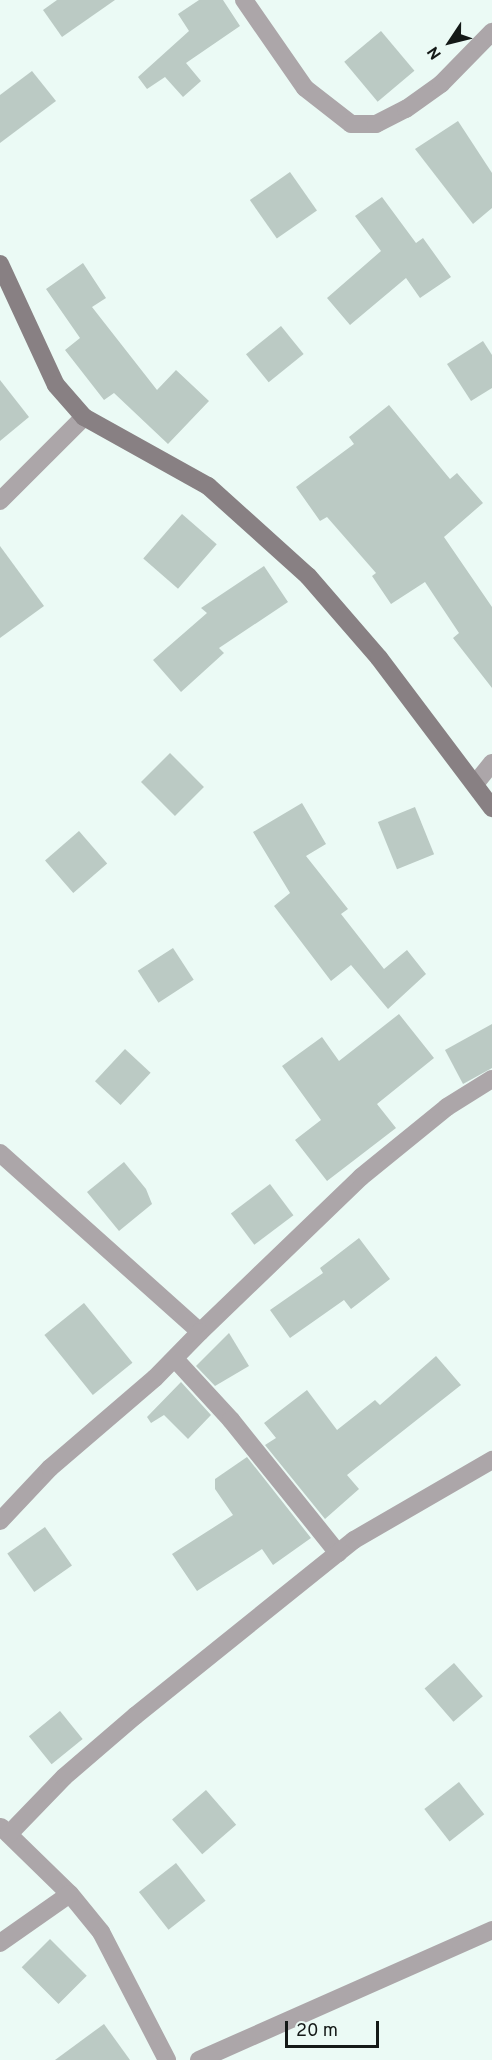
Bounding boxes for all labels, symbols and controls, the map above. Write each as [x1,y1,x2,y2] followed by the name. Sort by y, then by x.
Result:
[420,12,480,72] north arrow
[424,42,447,63] text: N
[288,2009,382,2047] scale bar
[296,2020,338,2043] text: 20 m

